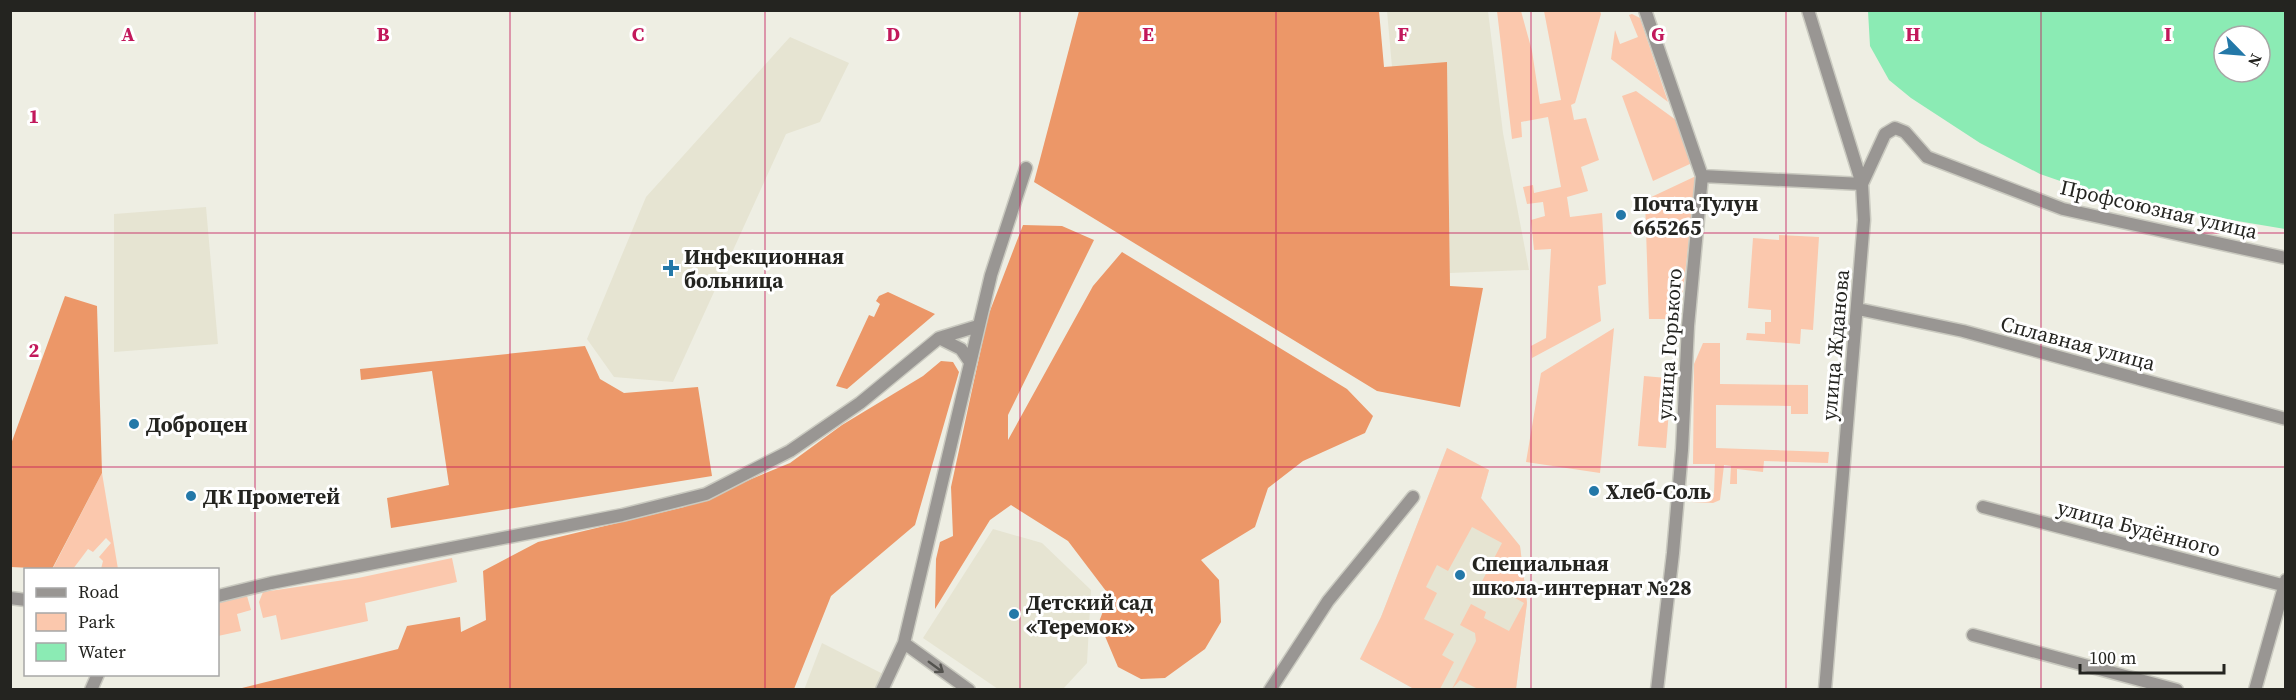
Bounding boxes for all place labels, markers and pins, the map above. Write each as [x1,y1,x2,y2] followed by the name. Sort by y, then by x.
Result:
[1633,189,1758,242] place label: Почта Тулун 665265
[1614,208,1628,222] marker: Почта Тулун 665265
[684,242,844,295] place label: Инфекционная больница
[662,259,680,277] marker: Инфекционная больница
[146,410,248,439] place label: Доброцен
[127,417,141,431] marker: Доброцен
[1606,477,1711,506] place label: Хлеб-Соль
[203,482,340,511] place label: ДК Прометей
[1587,484,1601,498] marker: Хлеб-Соль
[184,489,198,503] marker: ДК Прометей
[1472,549,1692,602] place label: Специальная школа-интернат №28
[1453,568,1467,582] marker: Специальная школа-интернат №28
[1026,588,1153,641] place label: Детский сад «Теремок»
[1007,607,1021,621] marker: Детский сад «Теремок»

